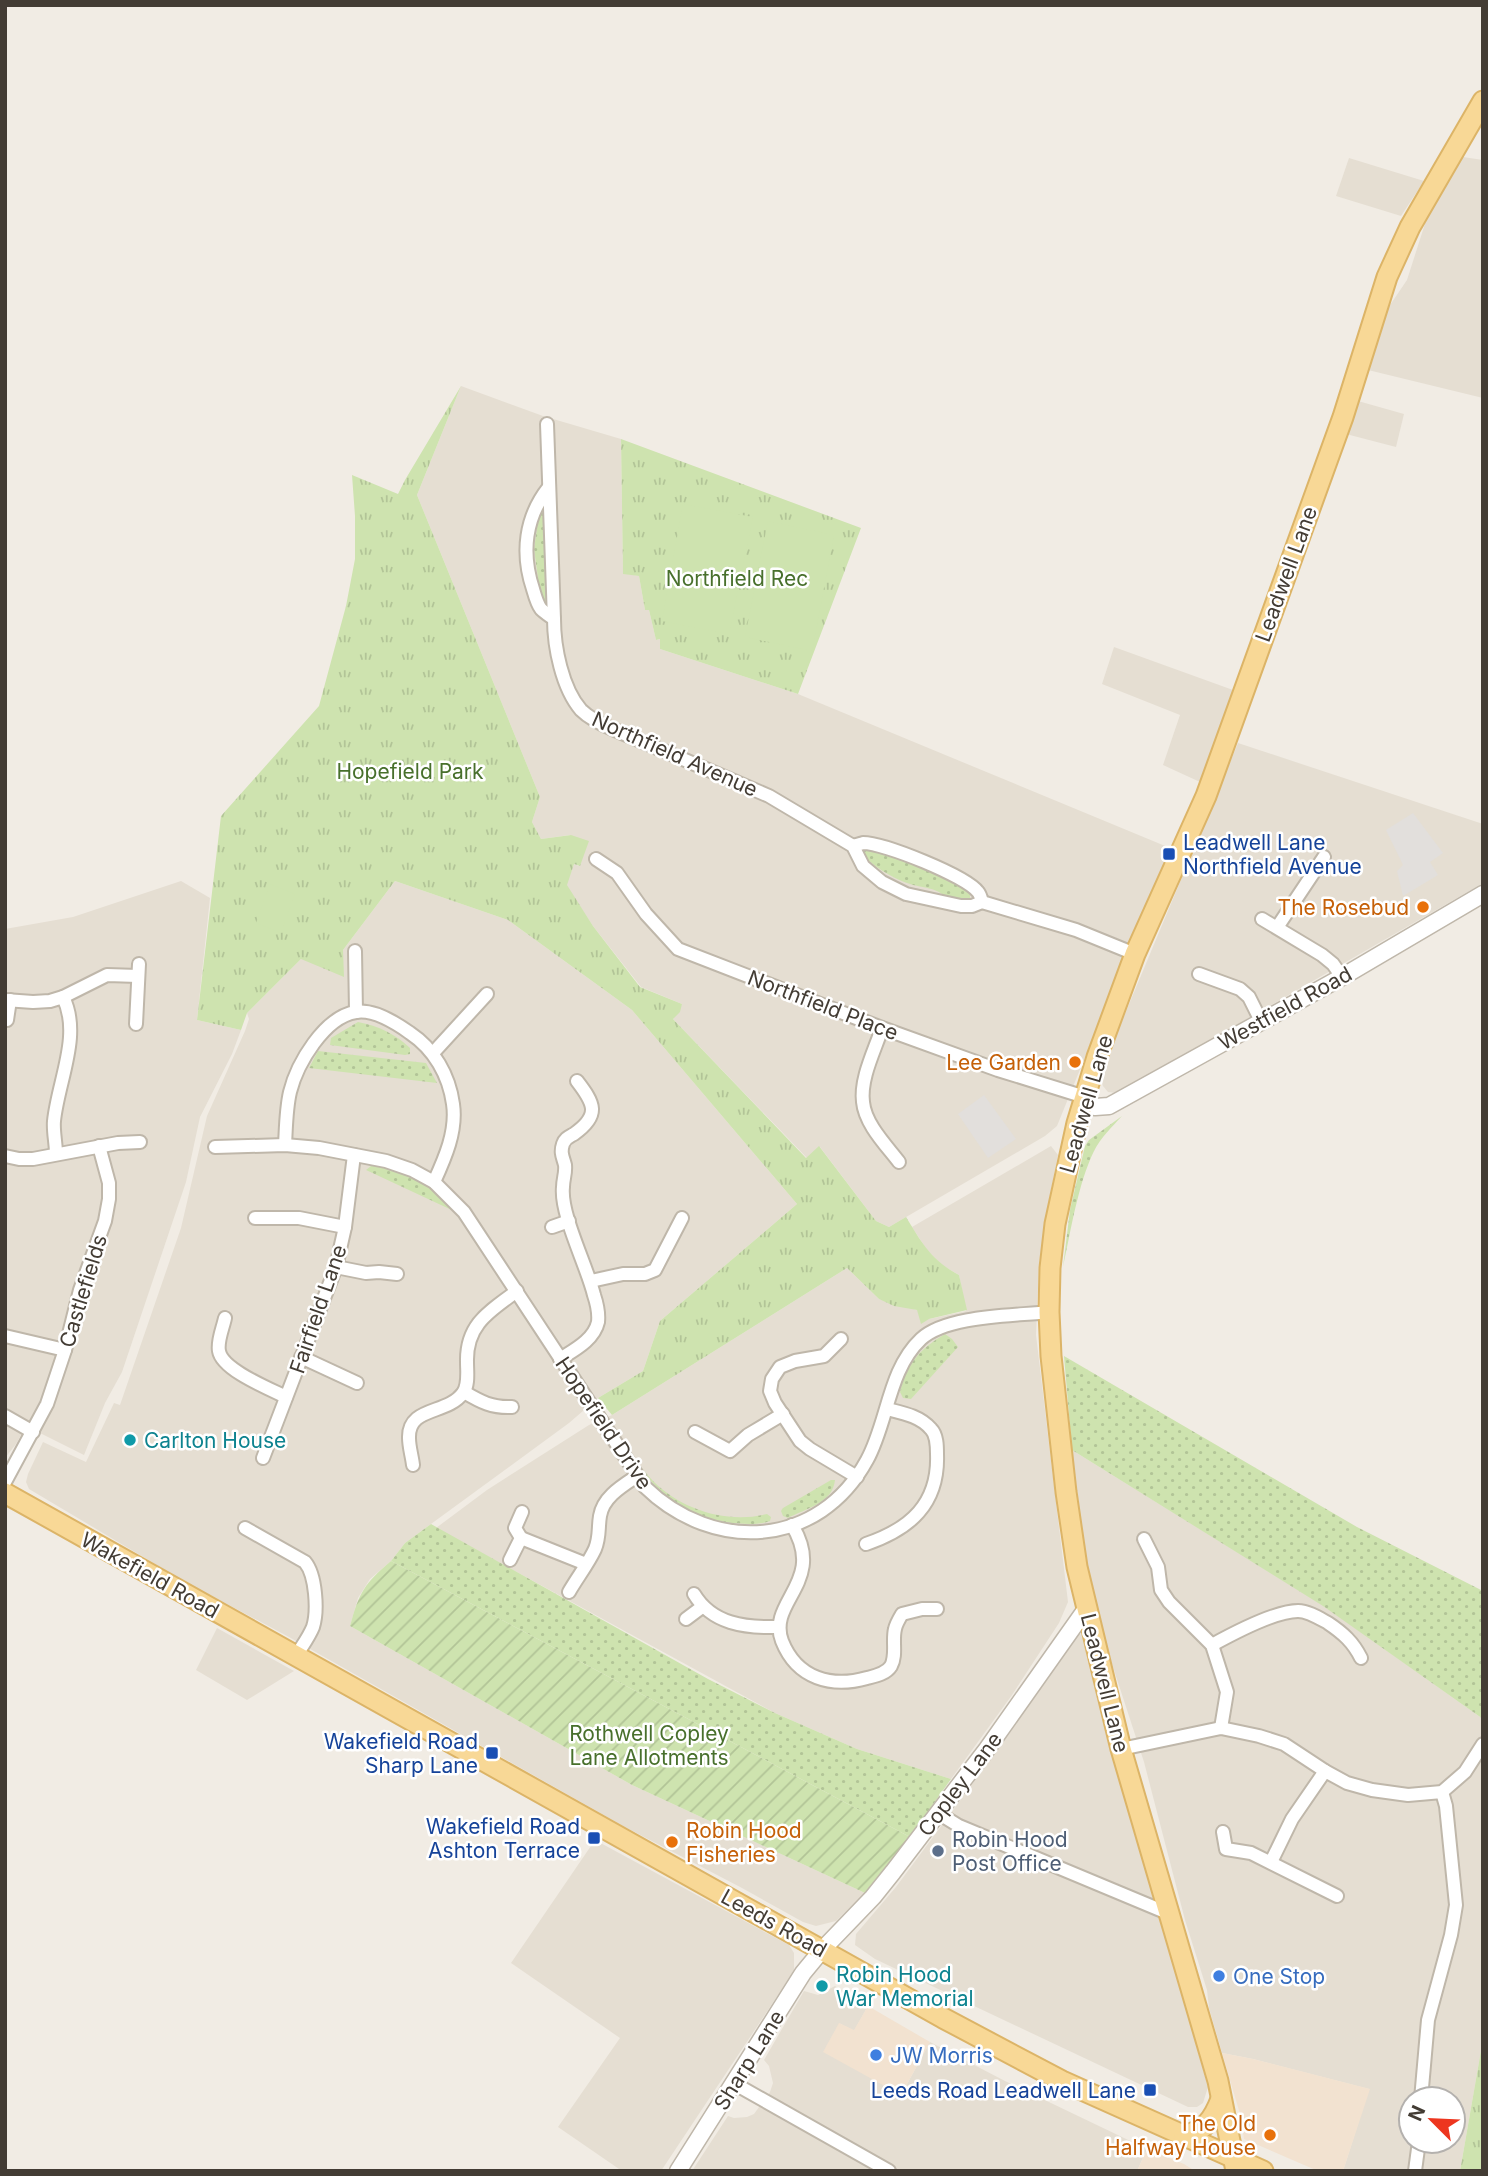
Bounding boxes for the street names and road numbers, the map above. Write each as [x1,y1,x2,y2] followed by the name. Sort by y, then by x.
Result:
[1250,503,1322,645] street label: Leadwell Lane
[588,706,762,802] street label: Northfield Avenue
[1214,961,1356,1055] street label: Westfield Road
[744,965,902,1045] street label: Northfield Place
[1054,1032,1118,1176] street label: Leadwell Lane
[54,1232,112,1350] street label: Castlefields
[284,1241,352,1377] street label: Fairfield Lane
[550,1352,658,1494] street label: Hopefield Drive
[76,1527,224,1623] street label: Wakefield Road
[1076,1611,1134,1755] street label: Leadwell Lane
[913,1727,1007,1841] street label: Copley Lane
[717,1884,831,1962] street label: Leeds Road
[708,2005,790,2115] street label: Sharp Lane

